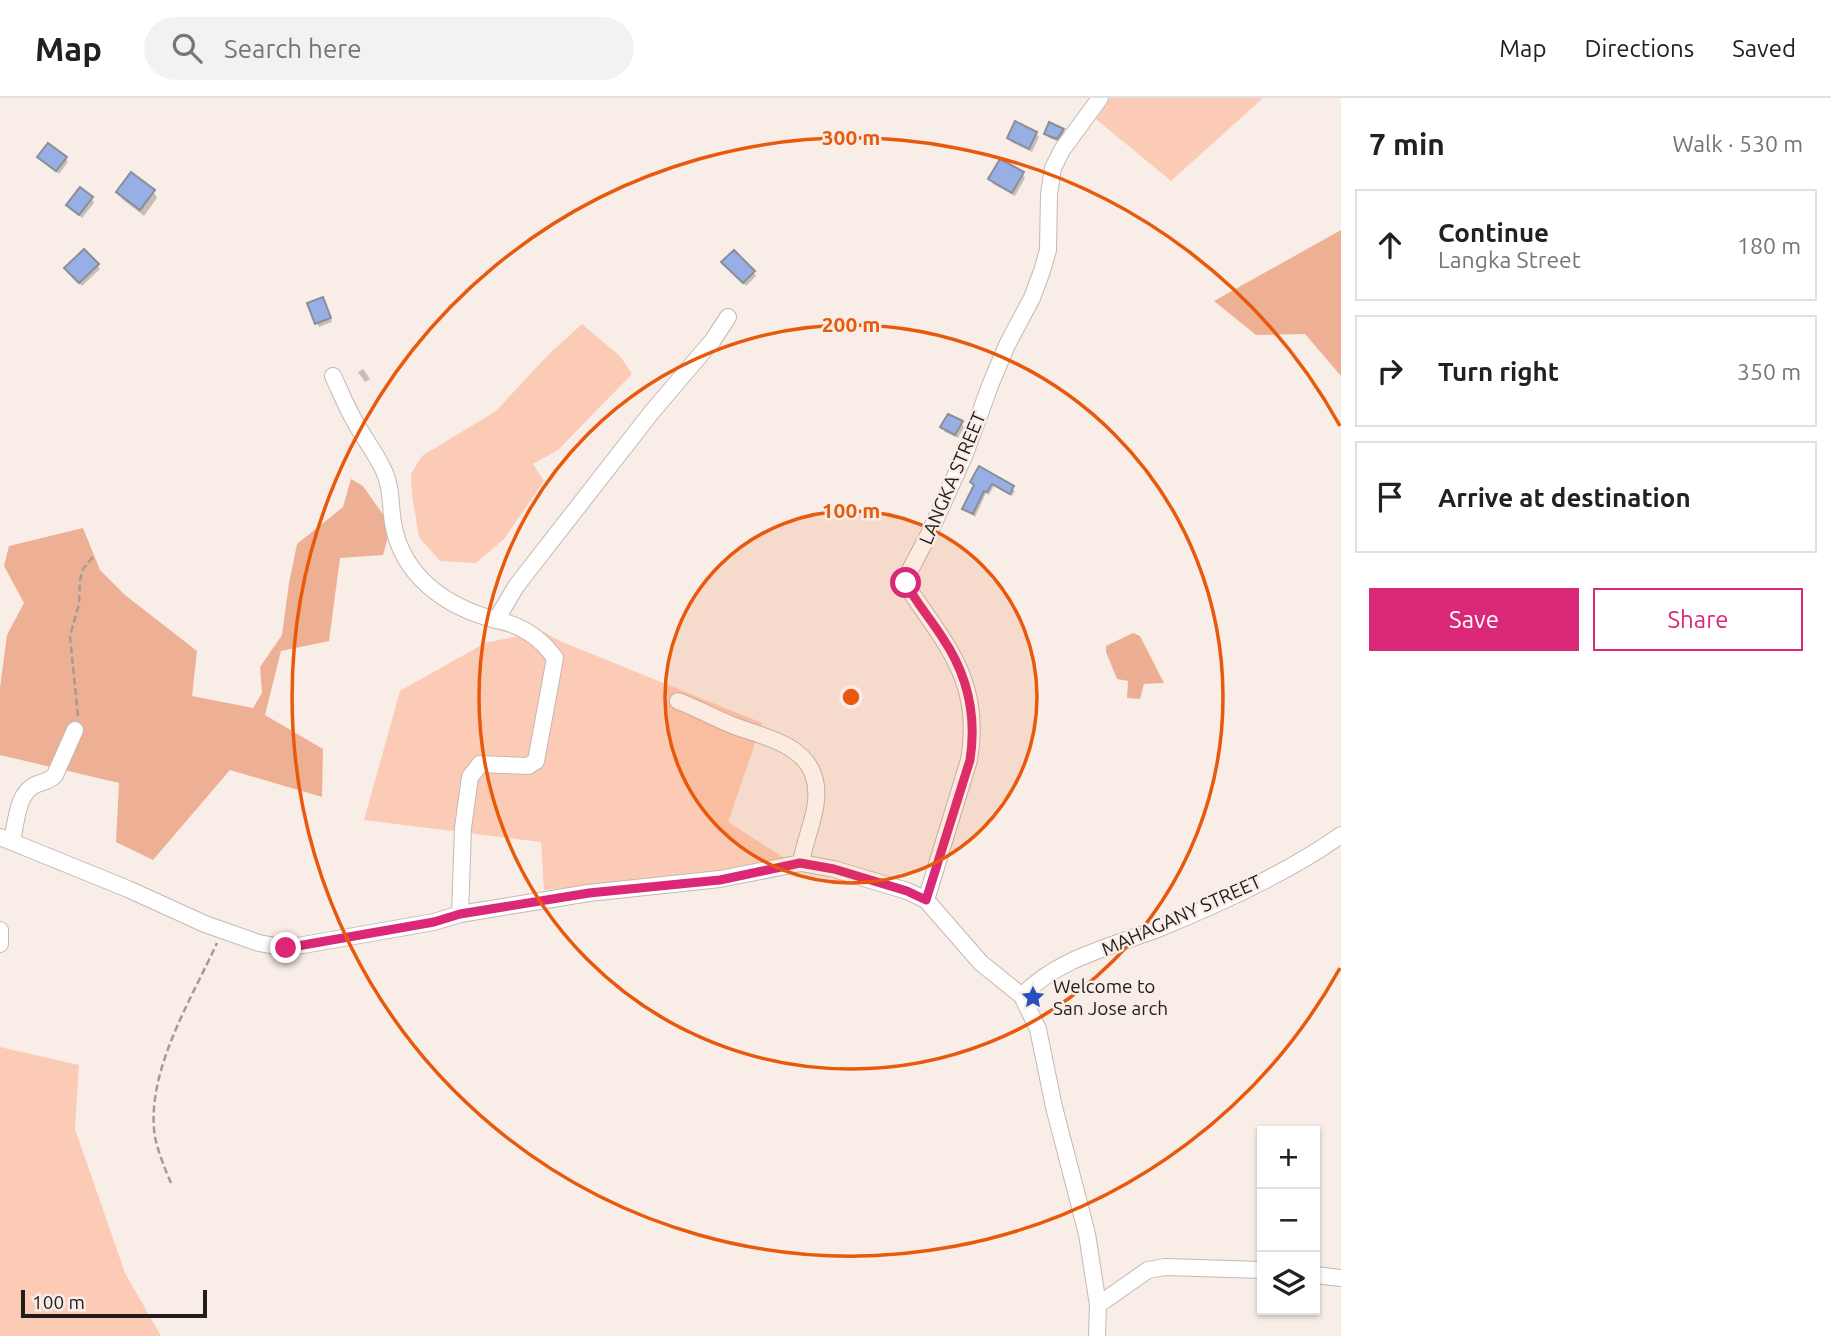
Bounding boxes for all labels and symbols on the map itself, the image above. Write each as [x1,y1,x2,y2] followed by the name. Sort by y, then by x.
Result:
[822,125,880,149] text: 300 m
[822,312,880,336] text: 200 m
[914,408,990,548] street label: LANGKA STREET
[822,498,880,522] text: 100 m
[890,567,921,598] route start
[839,685,863,709] centre of rings
[1098,870,1265,960] street label: MAHAGANY STREET
[270,932,301,963] route end
[1053,975,1168,1019] place label: Welcome to San Jose arch
[1019,983,1047,1011] place icon: Welcome to San Jose arch
[21,1287,206,1319] scale bar

